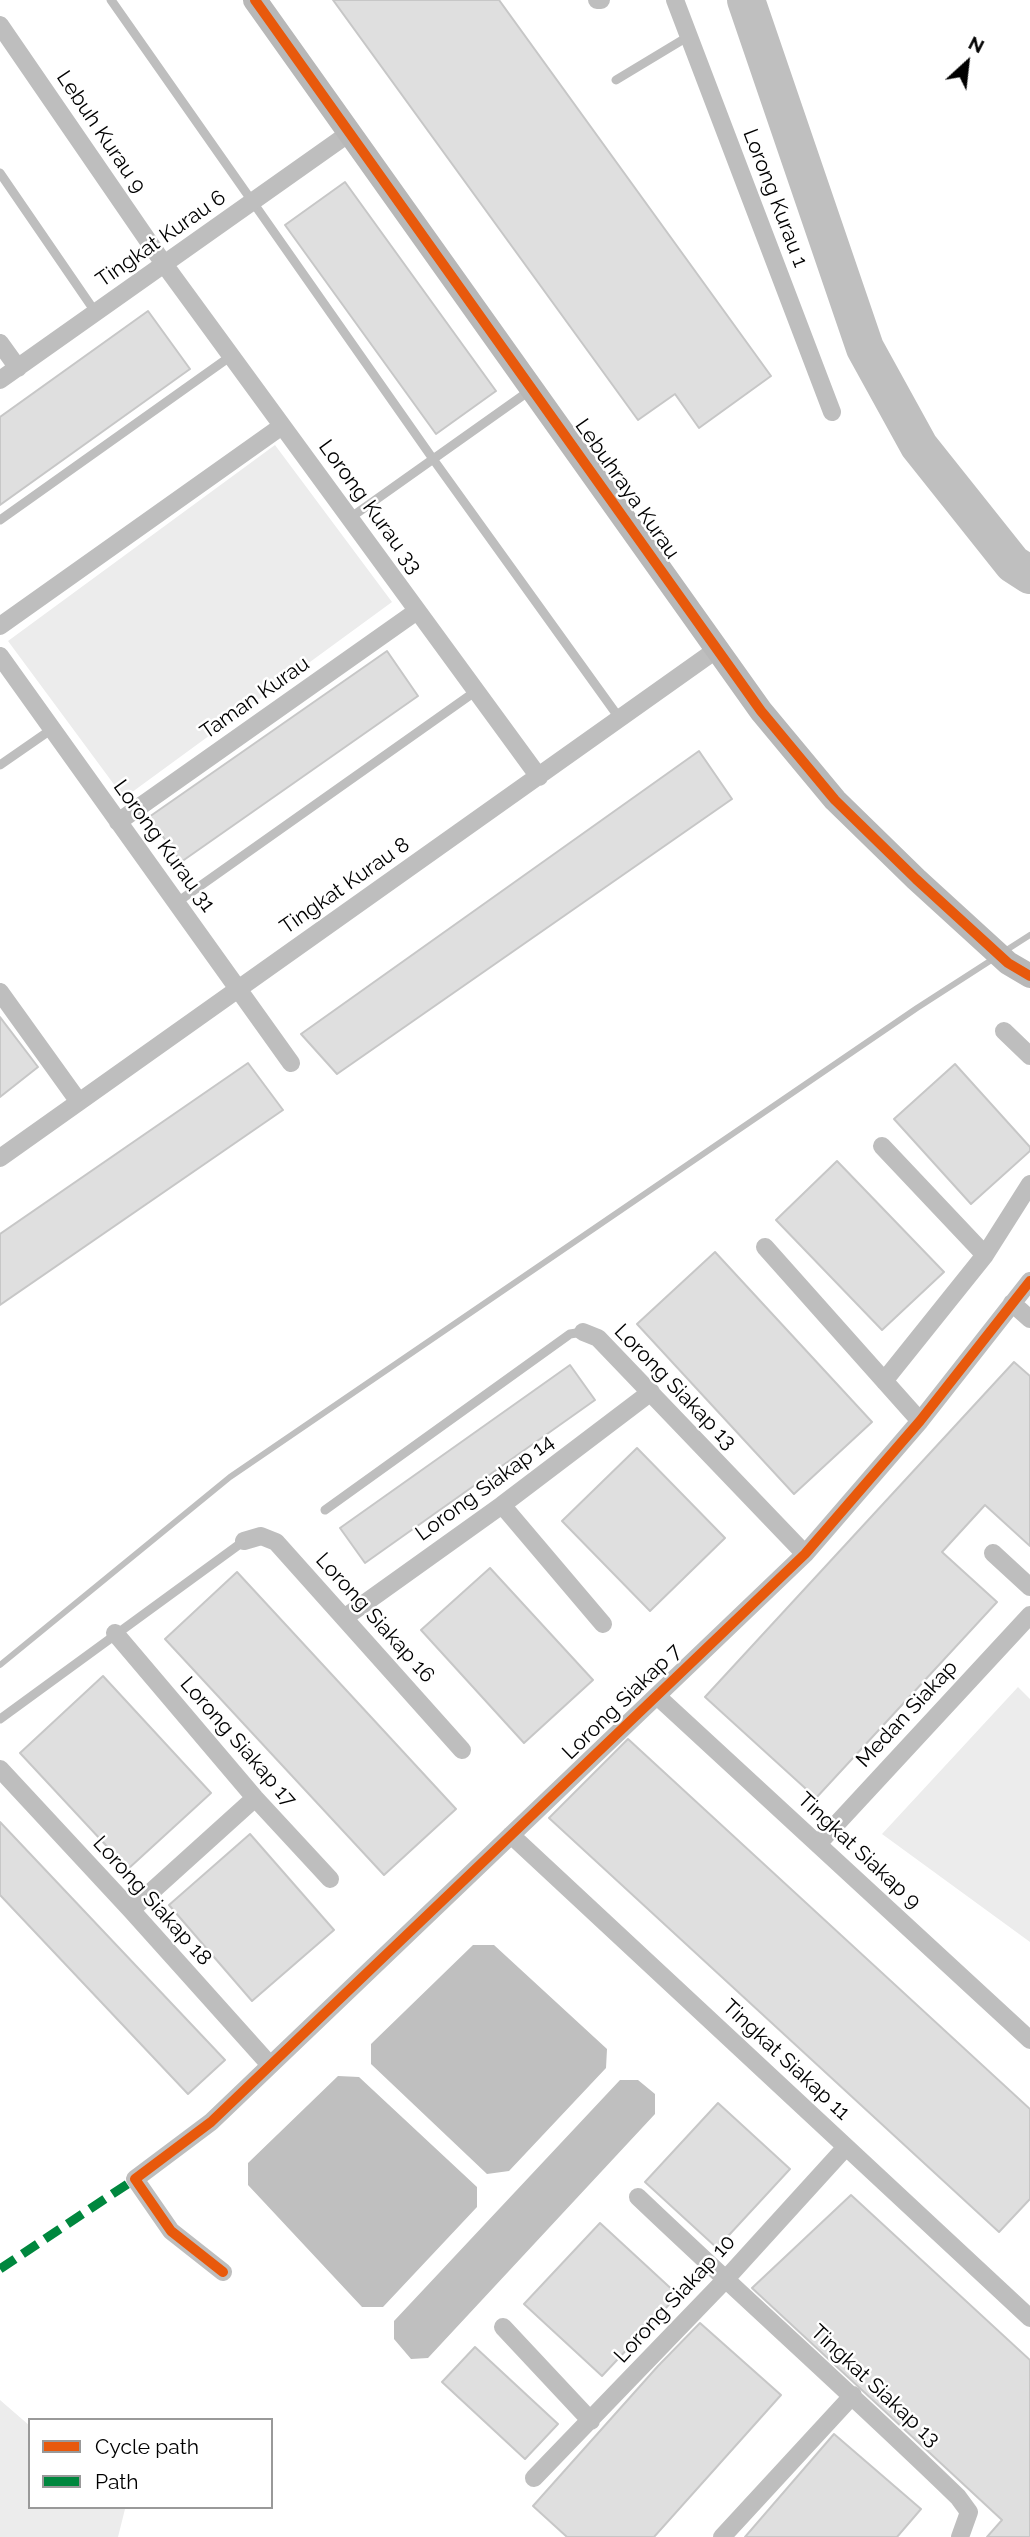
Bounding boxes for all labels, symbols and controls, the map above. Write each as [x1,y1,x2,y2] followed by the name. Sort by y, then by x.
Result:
[932,28,1002,98] north arrow
[965,31,988,57] text: N
[51,66,151,198] street label: Lebuh Kurau 9
[737,125,813,271] street label: Lorong Kurau 1
[91,185,231,293] street label: Tingkat Kurau 6
[569,414,685,564] street label: Lebuhraya Kurau
[313,435,427,579] street label: Lorong Kurau 33
[196,651,314,745] street label: Taman Kurau
[108,775,220,917] street label: Lorong Kurau 31
[275,832,415,940] street label: Tingkat Kurau 8
[609,1319,741,1455] street label: Lorong Siakap 13
[411,1429,559,1547] street label: Lorong Siakap 14
[310,1548,440,1688] street label: Lorong Siakap 16
[557,1639,687,1765] street label: Lorong Siakap 7
[851,1655,963,1773] street label: Medan Siakap
[175,1672,301,1812] street label: Lorong Siakap 17
[792,1787,926,1915] street label: Tingkat Siakap 9
[87,1831,217,1971] street label: Lorong Siakap 18
[717,1995,855,2125] street label: Tingkat Siakap 11
[609,2230,741,2368] street label: Lorong Siakap 10
[805,2320,945,2452] street label: Tingkat Siakap 13
[28,2418,273,2509] legend
[95,2434,199,2459] text: Cycle path
[95,2469,139,2494] text: Path

